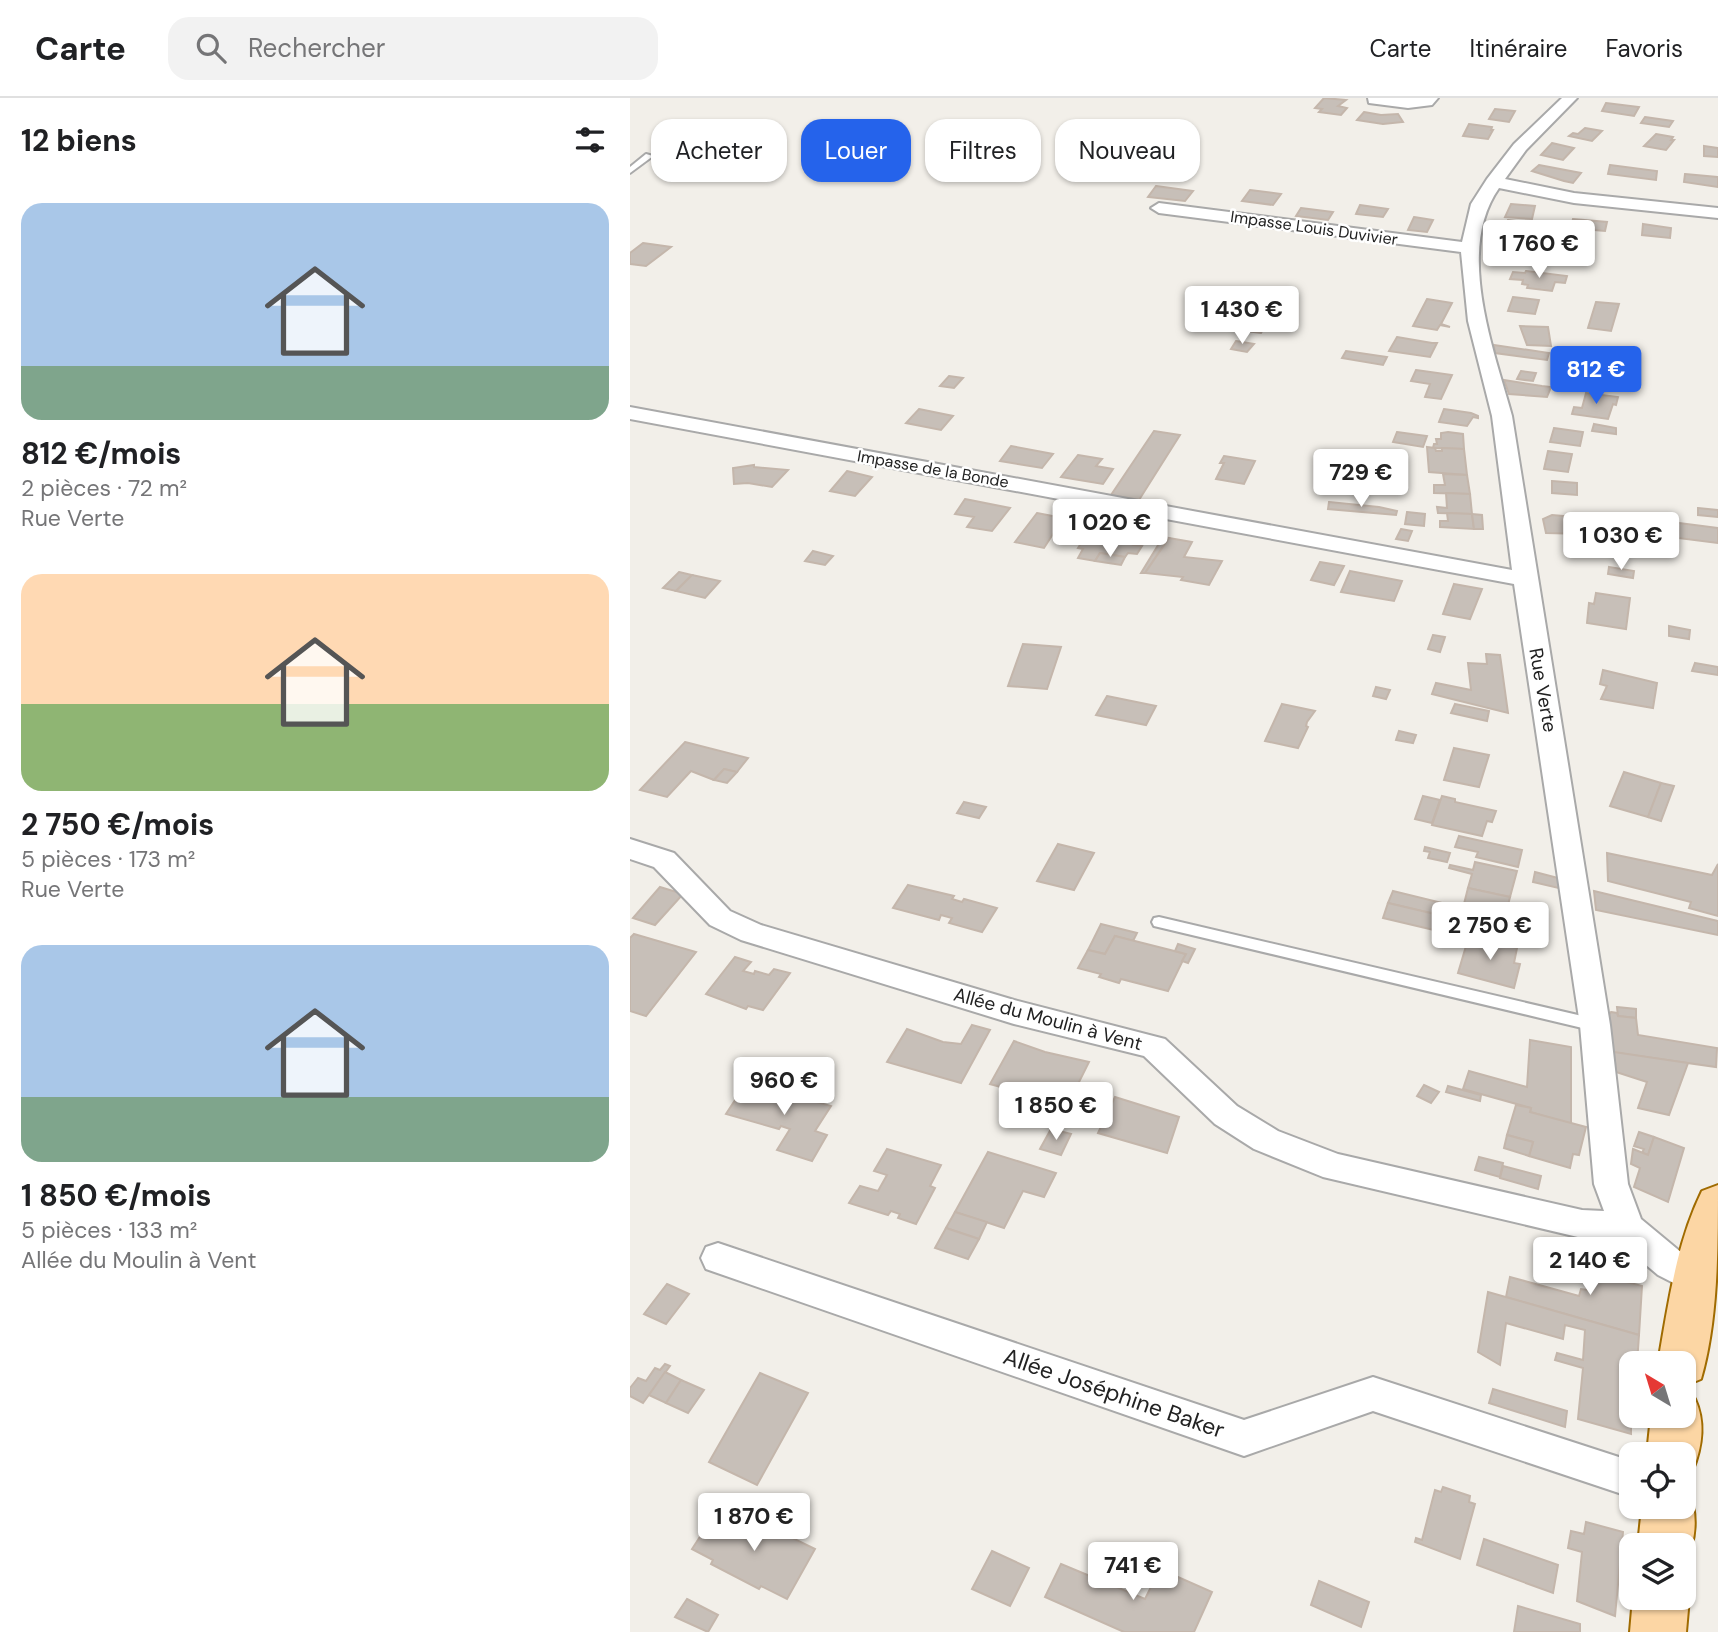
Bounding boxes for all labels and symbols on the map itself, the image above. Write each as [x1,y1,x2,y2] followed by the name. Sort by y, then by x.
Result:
[1229,206,1399,250] street label: Impasse Louis Duvivier
[1474,220,1604,280] pin: 1 760 €
[1177,286,1307,346] pin: 1 430 €
[1547,346,1645,406] pin: 812 €
[856,445,1010,493] street label: Impasse de la Bonde
[1312,450,1410,509] pin: 729 €
[1045,500,1175,559] pin: 1 020 €
[1556,512,1686,572] pin: 1 030 €
[1523,646,1563,734] street label: Rue Verte
[1425,902,1555,962] pin: 2 750 €
[951,982,1145,1056] street label: Allée du Moulin à Vent
[735,1058,833,1117] pin: 960 €
[991,1082,1121,1142] pin: 1 850 €
[1525,1238,1655,1297] pin: 2 140 €
[1000,1341,1228,1445] street label: Allée Joséphine Baker
[1619,1351,1696,1428] north arrow
[689,1494,819,1553] pin: 1 870 €
[1084,1542,1182,1602] pin: 741 €

